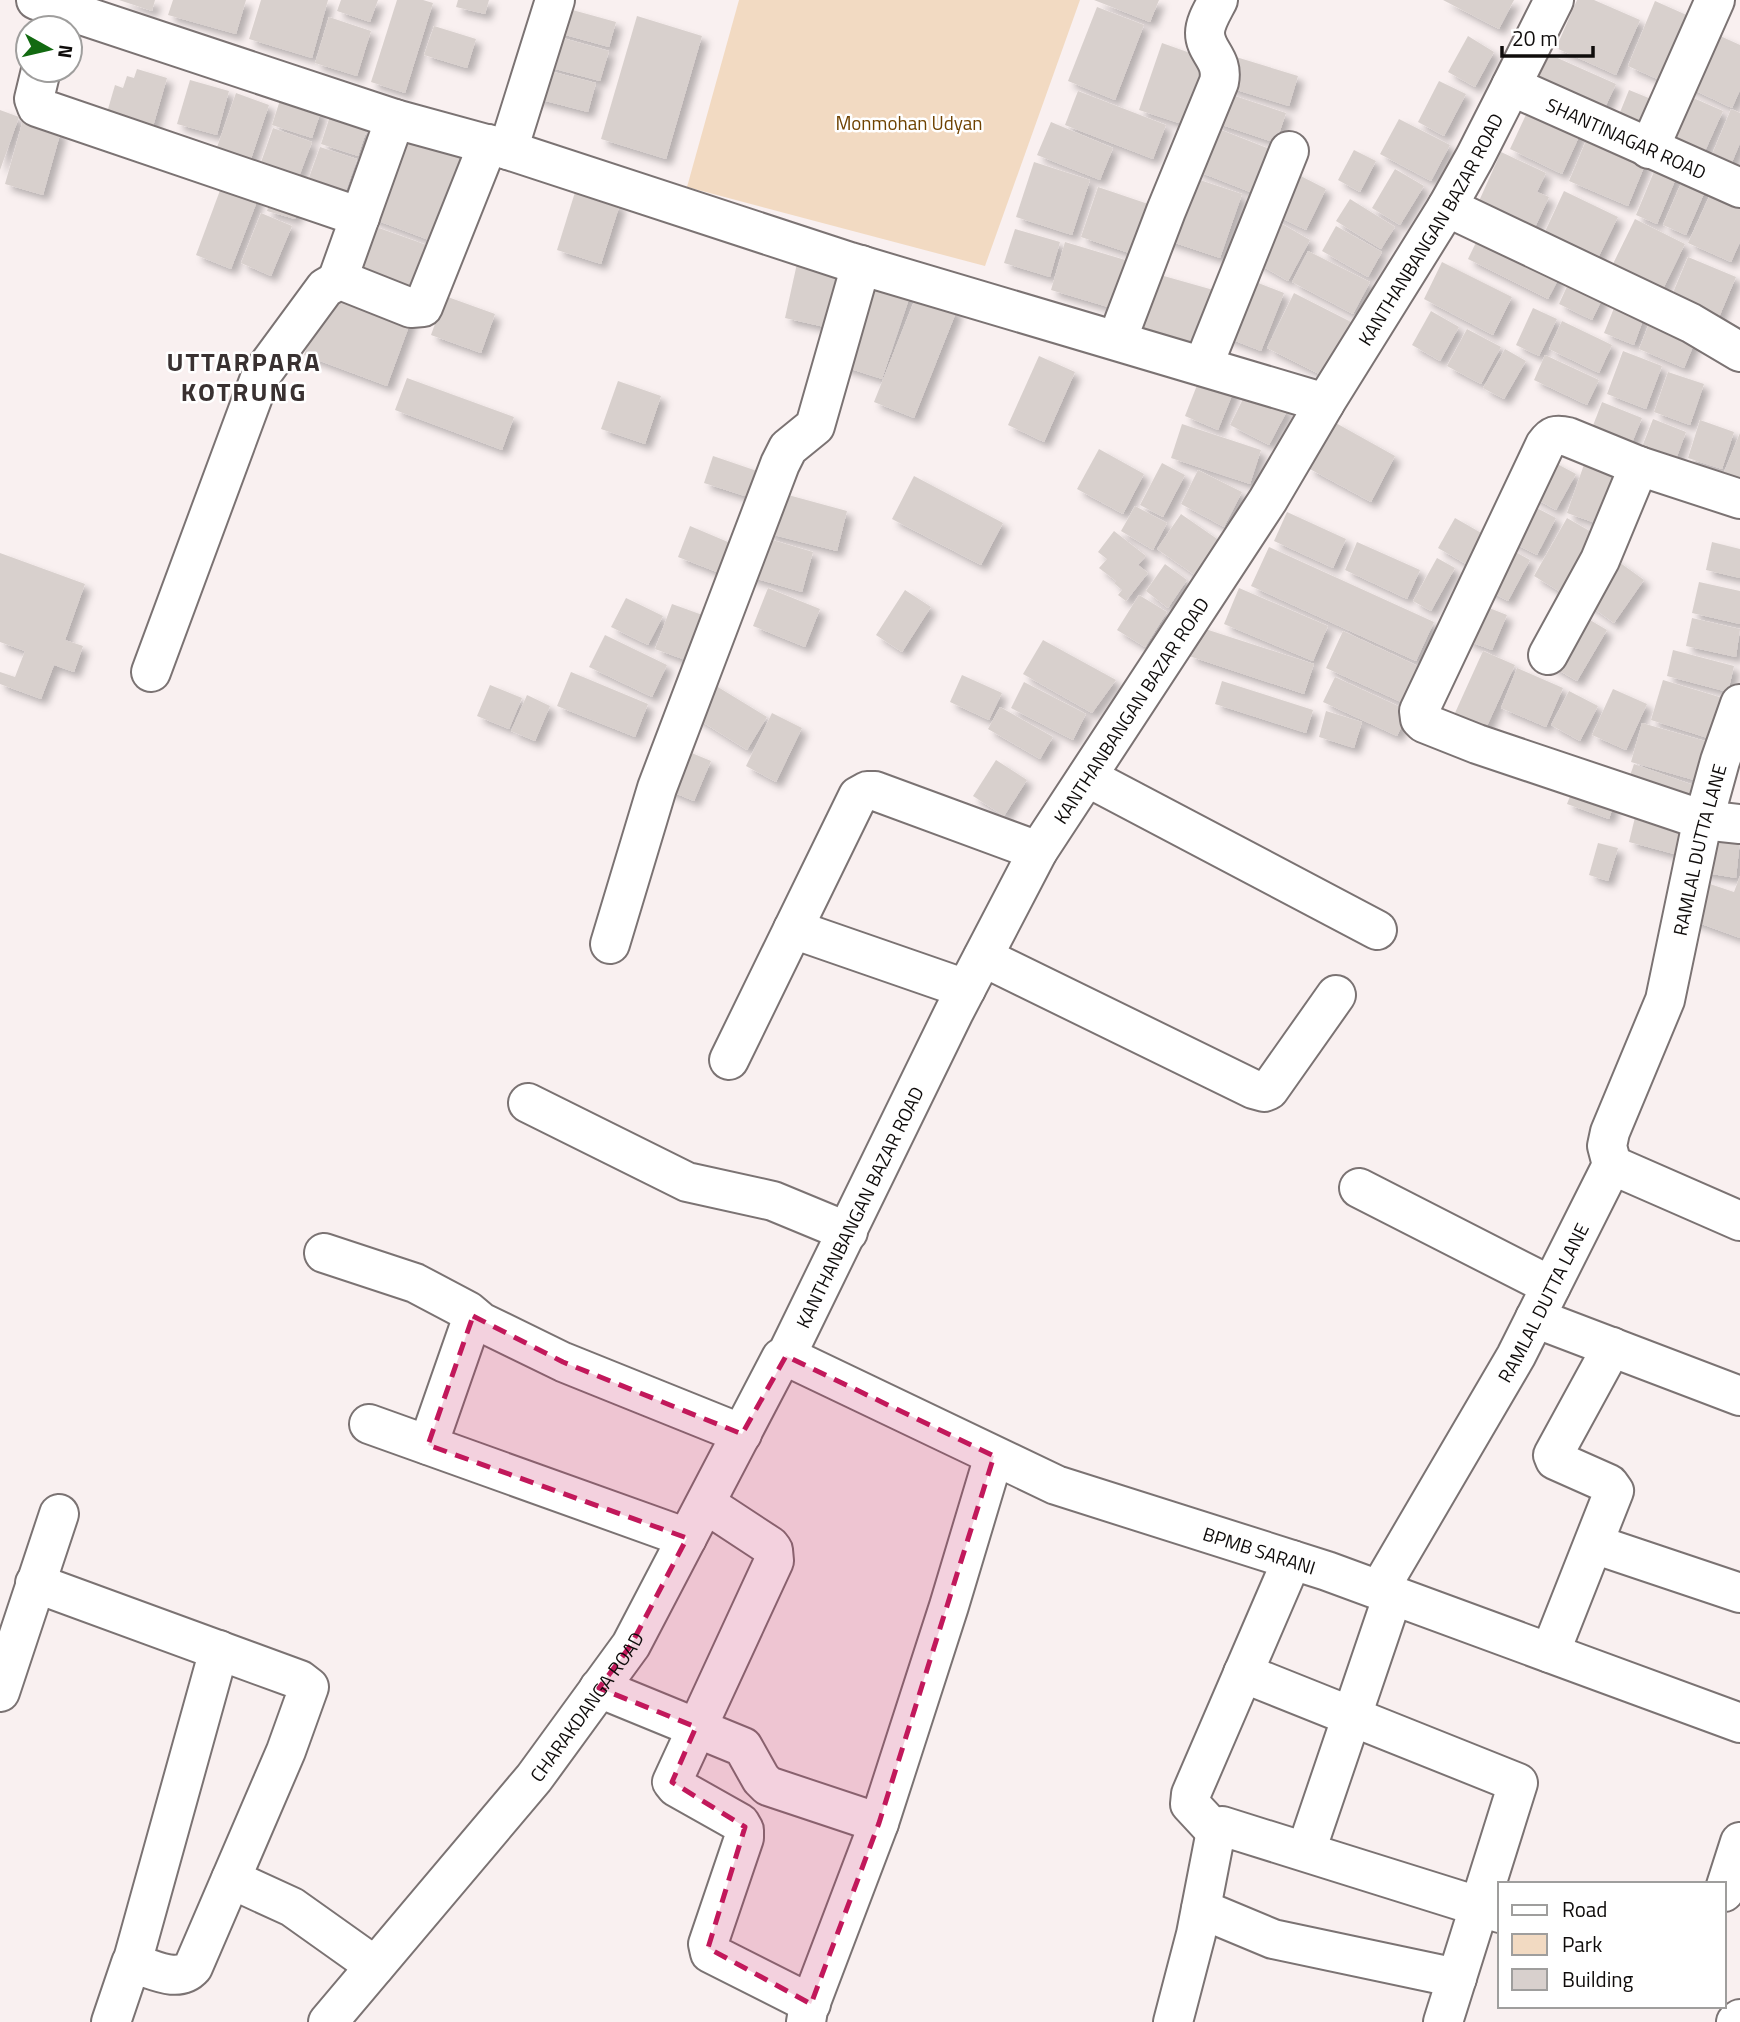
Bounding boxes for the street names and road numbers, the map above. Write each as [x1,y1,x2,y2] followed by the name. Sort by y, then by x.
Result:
[1542,89,1711,186] street label: SHANTINAGAR ROAD
[1350,108,1510,351] street label: KANTHANBANGAN BAZAR ROAD
[1045,591,1215,829] street label: KANTHANBANGAN BAZAR ROAD
[1664,760,1733,938] street label: RAMLAL DUTTA LANE
[788,1081,930,1333] street label: KANTHANBANGAN BAZAR ROAD
[1489,1218,1595,1387] street label: RAMLAL DUTTA LANE
[1200,1518,1320,1581] street label: BPMB SARANI
[522,1626,650,1787] street label: CHARAKDANGA ROAD

